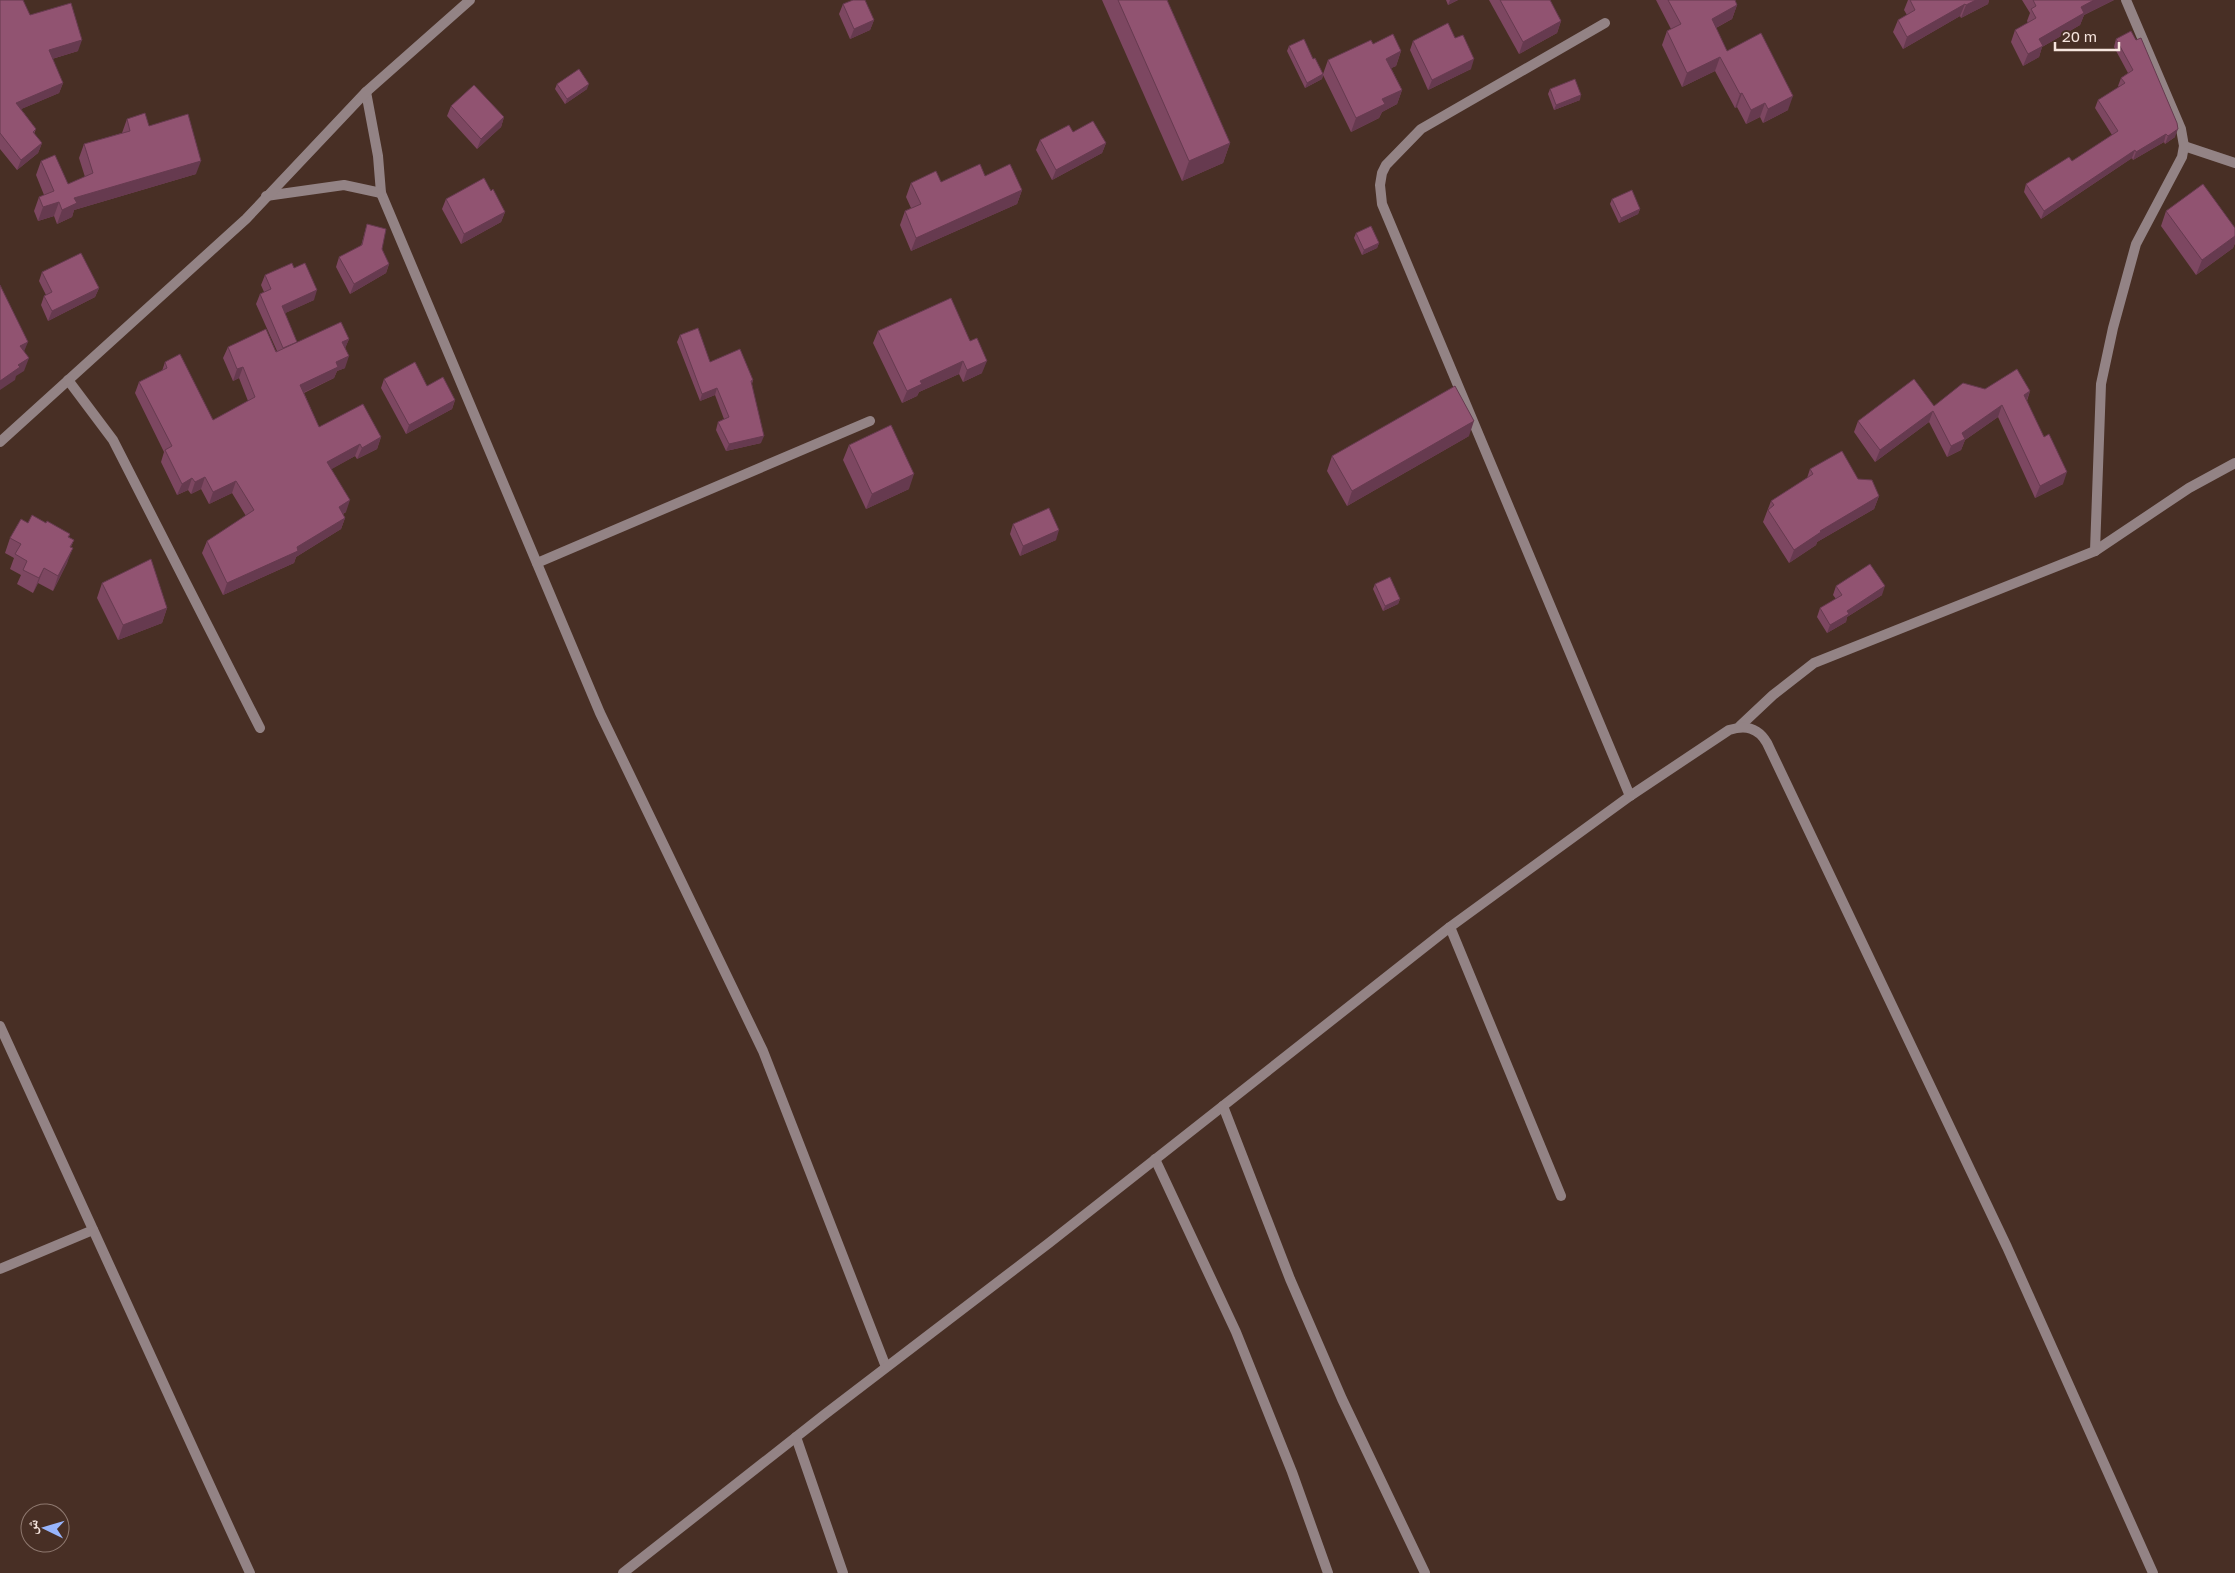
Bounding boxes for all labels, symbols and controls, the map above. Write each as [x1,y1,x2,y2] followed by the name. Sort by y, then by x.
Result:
[2055,20,2119,52] scale bar
[2062,27,2097,45] text: 20 m
[20,1503,70,1553] north arrow
[22,1519,42,1535] text: ش

